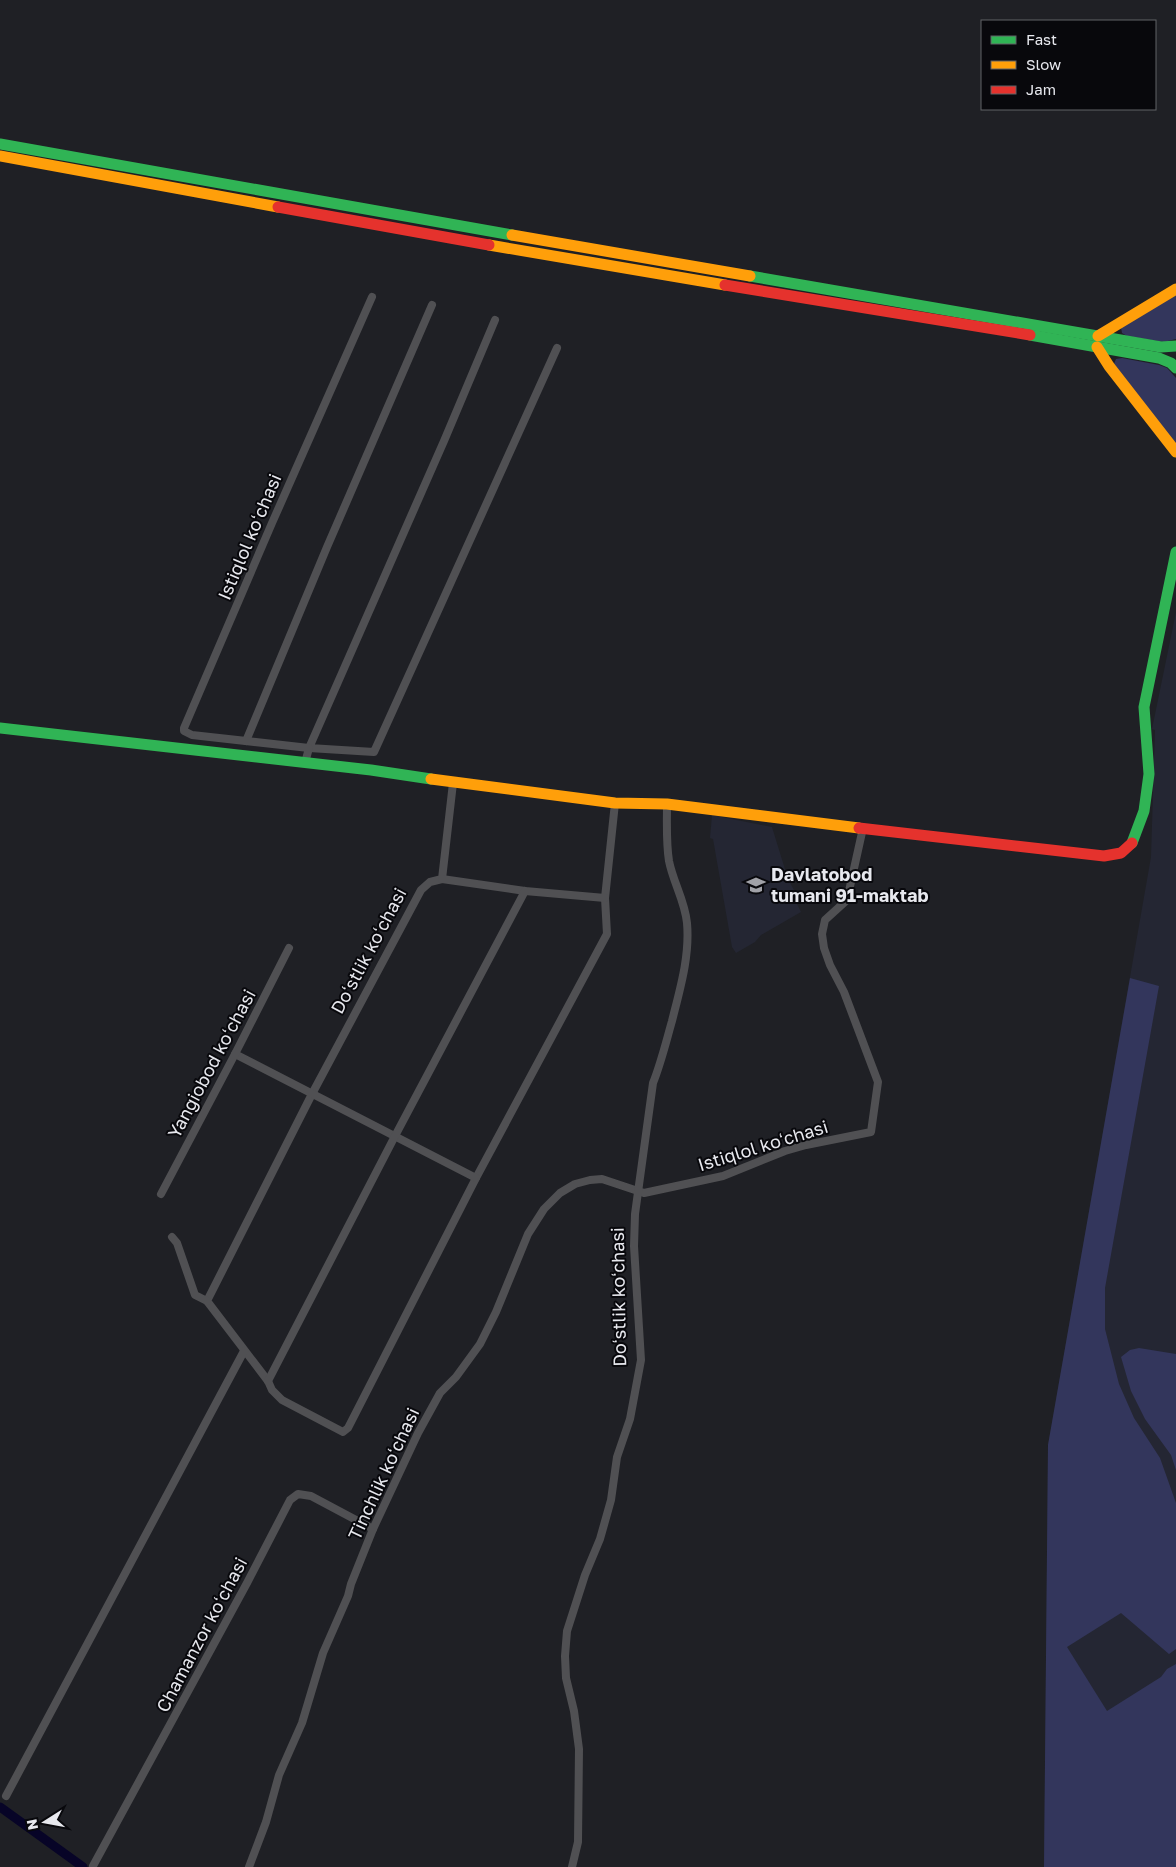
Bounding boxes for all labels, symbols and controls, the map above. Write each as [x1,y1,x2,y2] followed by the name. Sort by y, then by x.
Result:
[981,20,1156,110] legend
[1026,30,1057,48] text: Fast
[1026,55,1061,73] text: Slow
[1026,80,1056,98] text: Jam
[213,470,286,603] street label: Istiqlol koʻchasi
[771,863,929,906] place label: Davlatobod tumani 91-maktab
[745,874,767,896] school or university icon: Davlatobod tumani 91-maktab
[326,884,411,1017] street label: Doʻstlik koʻchasi
[163,985,260,1142] street label: Yangiobod koʻchasi
[695,1115,830,1175] street label: Istiqlol koʻchasi
[606,1227,630,1367] street label: Doʻstlik koʻchasi
[343,1404,423,1543] street label: Tinchlik koʻchasi
[151,1553,251,1716] street label: Chamanzor koʻchasi
[20,1797,70,1847] north arrow
[22,1818,41,1831] text: N

